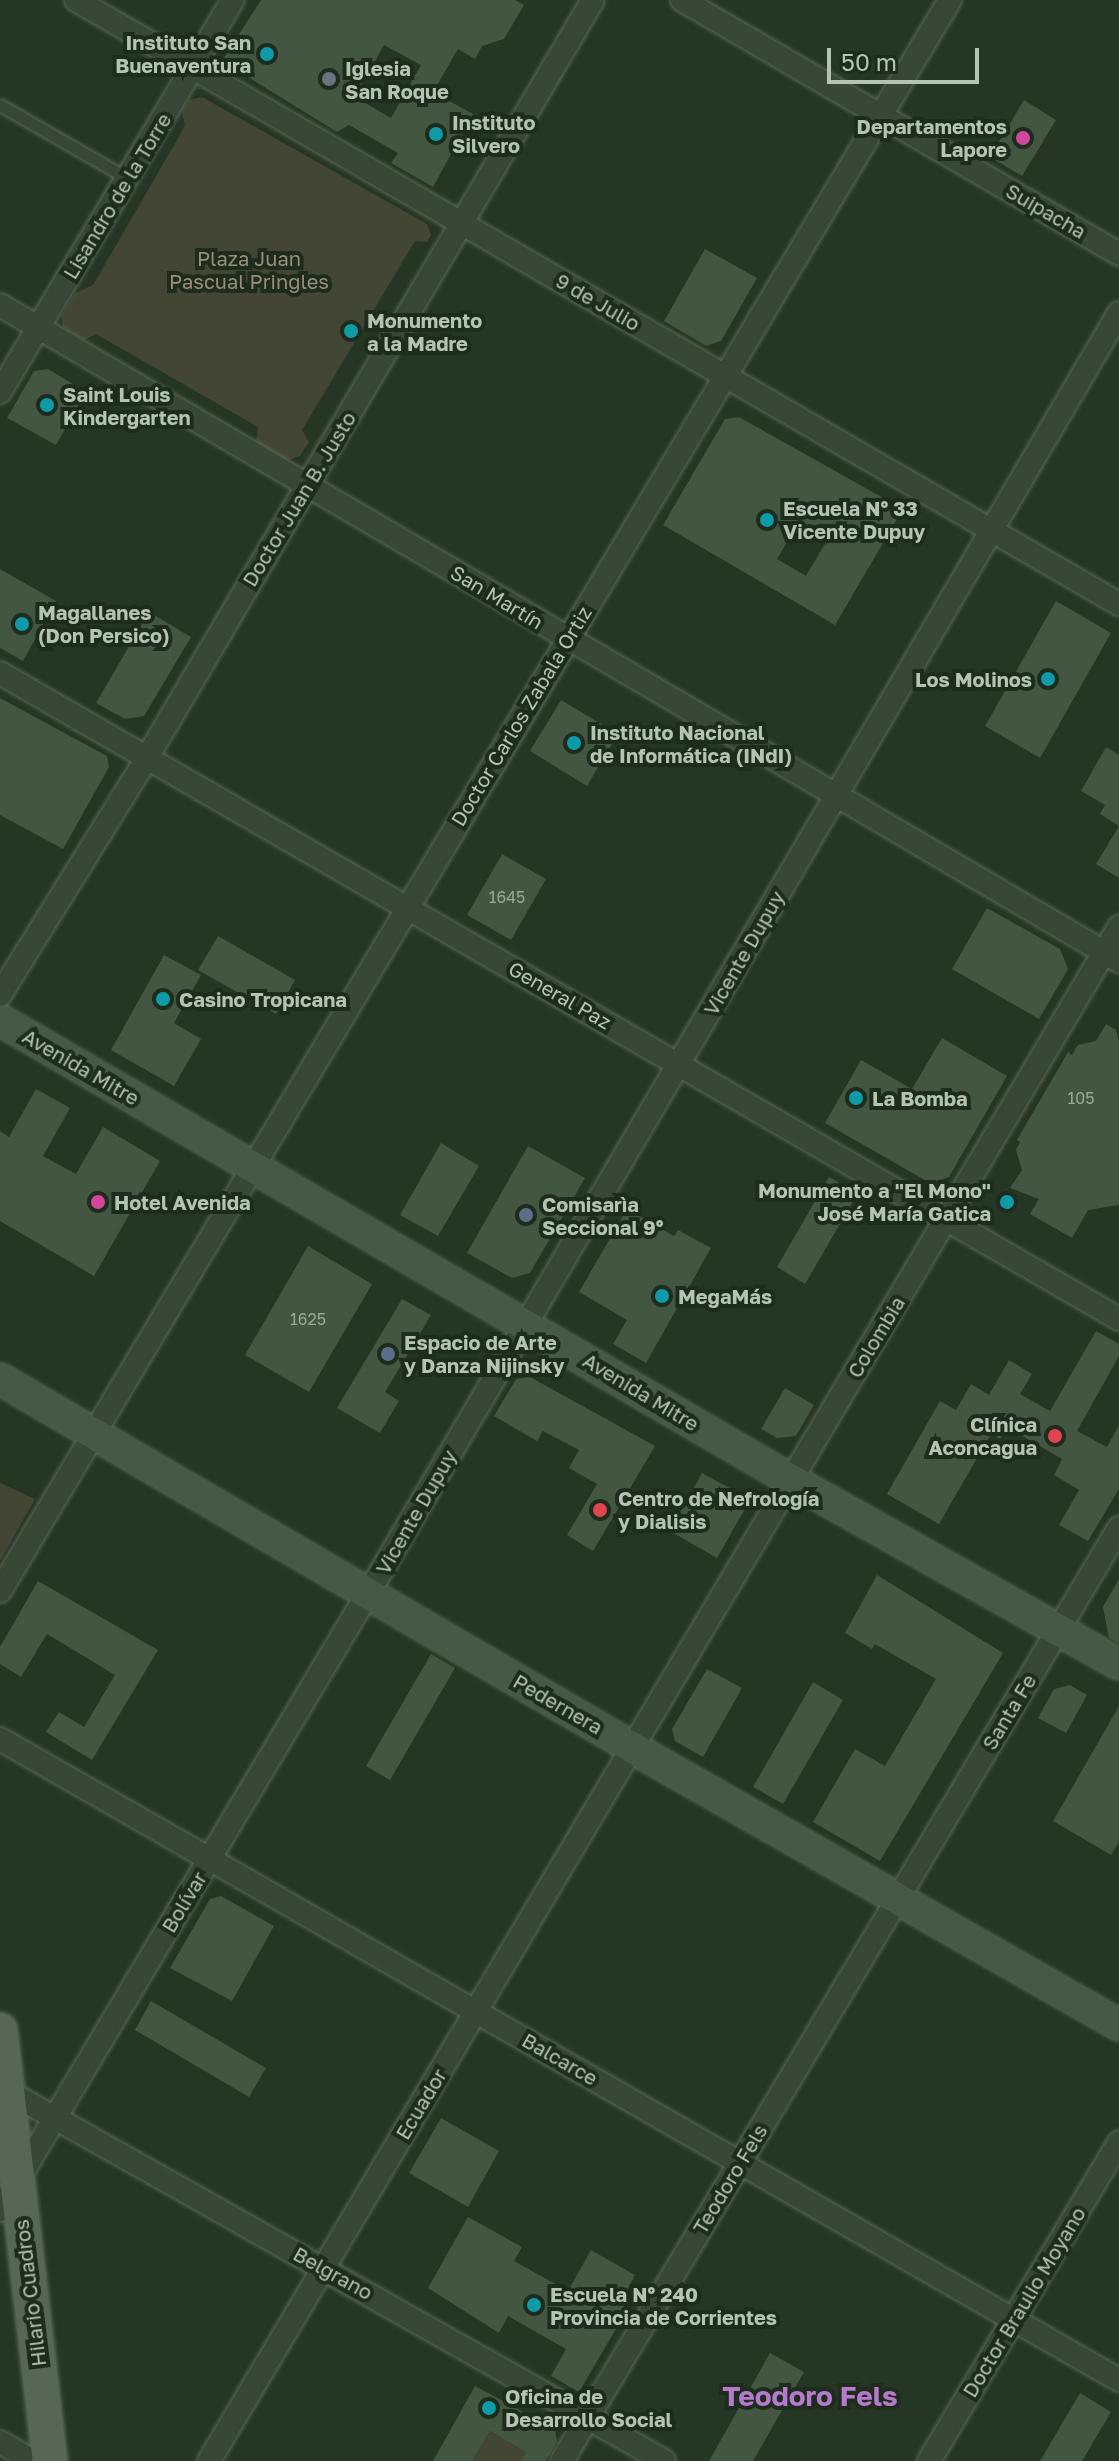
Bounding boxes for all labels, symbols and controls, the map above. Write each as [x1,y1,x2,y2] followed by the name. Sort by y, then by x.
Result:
[115,30,251,77] place label: Instituto San Buenaventura
[831,32,983,82] scale bar
[258,45,276,63] marker: Instituto San Buenaventura
[841,47,897,76] text: 50 m
[345,56,449,103] place label: Iglesia San Roque
[320,70,338,88] marker: Iglesia San Roque
[58,109,176,283] street label: Lisandro de la Torre
[452,110,535,157] place label: Instituto Silvero
[857,114,1007,161] place label: Departamentos Lapore
[427,125,445,143] marker: Instituto Silvero
[1014,129,1032,147] marker: Departamentos Lapore
[1002,179,1090,243] street label: Suipacha
[169,246,329,293] park label: Plaza Juan Pascual Pringles
[552,268,644,336] street label: 9 de Julio
[367,308,482,355] place label: Monumento a la Madre
[342,322,360,340] marker: Monumento a la Madre
[63,382,191,429] place label: Saint Louis Kindergarten
[38,396,56,414] marker: Saint Louis Kindergarten
[237,407,361,591] street label: Doctor Juan B. Justo
[783,496,925,543] place label: Escuela N° 33 Vicente Dupuy
[758,511,776,529] marker: Escuela N° 33 Vicente Dupuy
[446,560,548,634] street label: San Martín
[38,600,170,647] place label: Magallanes (Don Persico)
[446,602,596,830] street label: Doctor Carlos Zabala Ortiz
[13,615,31,633] marker: Magallanes (Don Persico)
[915,667,1032,691] place label: Los Molinos
[1039,670,1057,688] marker: Los Molinos
[590,720,792,767] place label: Instituto Nacional de Informática (INdI)
[565,734,583,752] marker: Instituto Nacional de Informática (INdI)
[489,887,525,907] house number: 1645
[699,887,789,1019] street label: Vicente Dupuy
[505,956,615,1034] street label: General Paz
[179,987,347,1011] place label: Casino Tropicana
[154,990,172,1008] marker: Casino Tropicana
[18,1024,144,1110] street label: Avenida Mitre
[872,1086,968,1110] place label: La Bomba
[1068,1088,1094,1108] house number: 105
[847,1089,865,1107] marker: La Bomba
[758,1178,991,1225] place label: Monumento a "El Mono" José María Gatica
[114,1190,251,1214] place label: Hotel Avenida
[542,1192,664,1239] place label: Comisarìa Seccional 9°
[89,1193,107,1211] marker: Hotel Avenida
[998,1193,1016,1211] marker: Monumento a "El Mono" José María Gatica
[517,1206,535,1224] marker: Comisarìa Seccional 9°
[678,1284,772,1308] place label: MegaMás
[653,1287,671,1305] marker: MegaMás
[842,1292,910,1382] street label: Colombia
[290,1309,326,1329] house number: 1625
[404,1330,565,1377] place label: Espacio de Arte y Danza Nijinsky
[379,1345,397,1363] marker: Espacio de Arte y Danza Nijinsky
[579,1348,703,1436] street label: Avenida Mitre
[929,1412,1037,1459] place label: Clínica Aconcagua
[1044,1425,1066,1447] marker: Clínica Aconcagua
[371,1446,461,1578] street label: Vicente Dupuy
[618,1486,819,1533] place label: Centro de Nefrología y Dialisis
[589,1499,611,1521] marker: Centro de Nefrología y Dialisis
[509,1669,607,1739] street label: Pedernera
[977,1670,1041,1754] street label: Santa Fe
[156,1867,212,1937] street label: Bolívar
[518,2028,602,2090] street label: Balcarce
[391,2064,451,2144] street label: Ecuador
[688,2120,772,2238] street label: Teodoro Fels
[958,2202,1090,2402] street label: Doctor Braulio Moyano
[9,2218,51,2368] street label: Hilario Cuadros
[289,2241,377,2305] street label: Belgrano
[550,2282,777,2329] place label: Escuela N° 240 Provincia de Corrientes
[525,2296,543,2314] marker: Escuela N° 240 Provincia de Corrientes
[722,2379,898,2413] district label: Teodoro Fels
[505,2384,672,2431] place label: Oficina de Desarrollo Social
[480,2399,498,2417] marker: Oficina de Desarrollo Social

